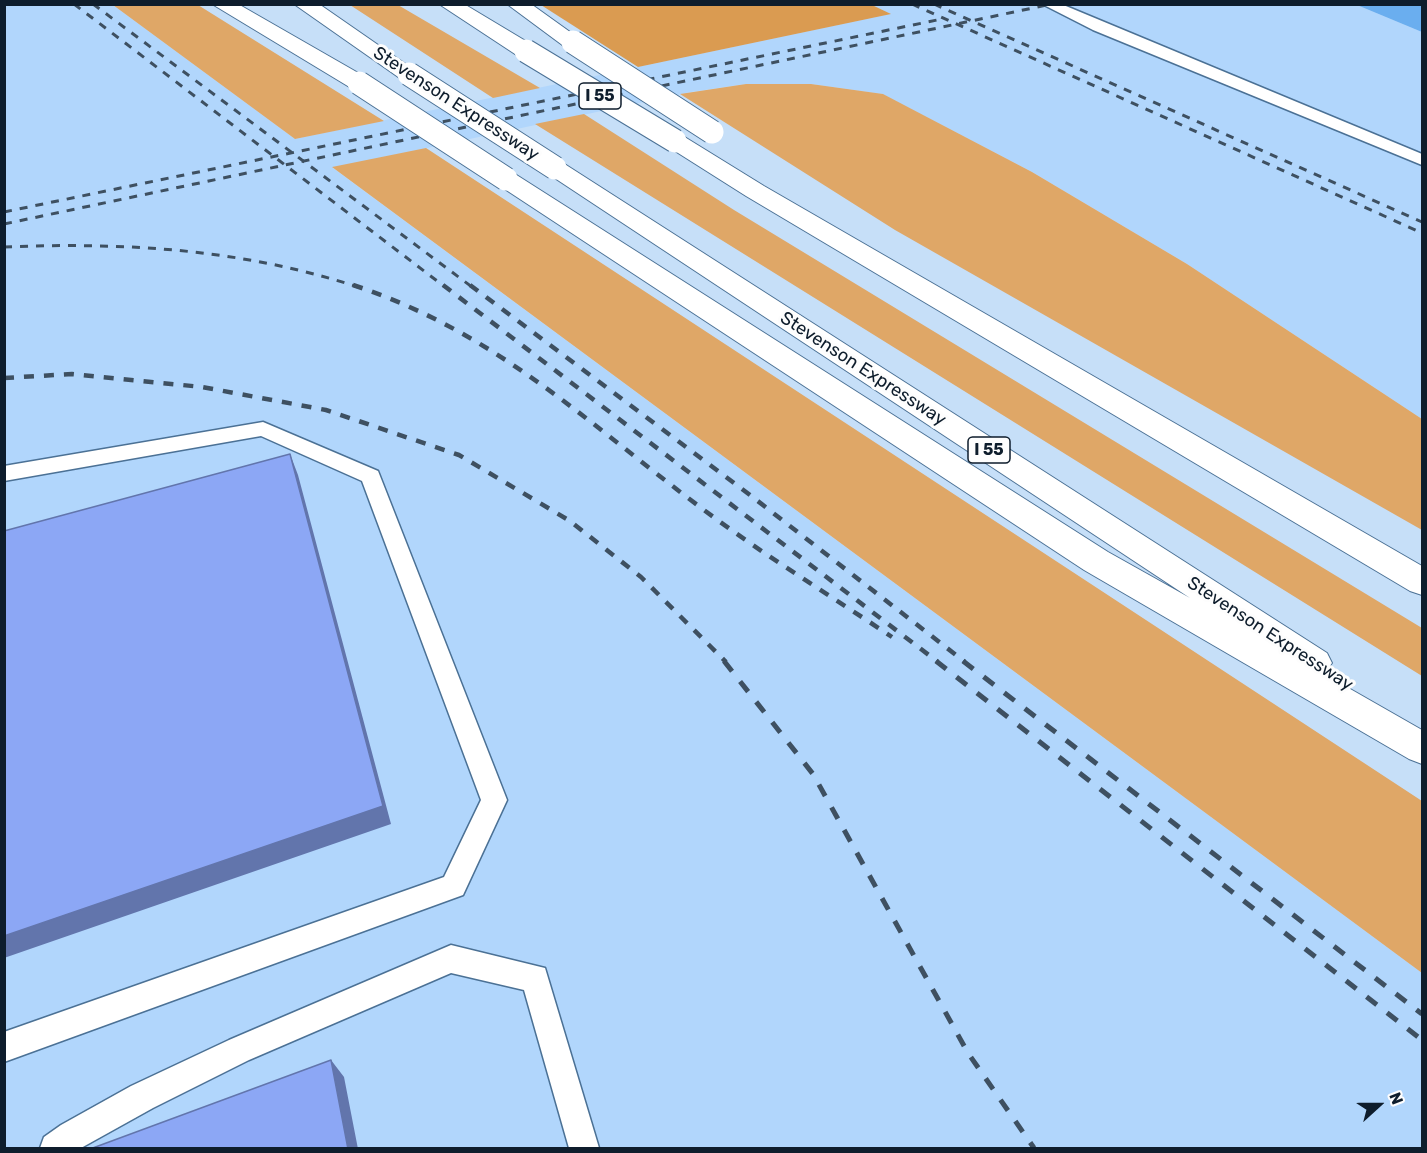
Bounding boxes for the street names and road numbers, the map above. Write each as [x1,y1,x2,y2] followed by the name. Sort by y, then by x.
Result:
[369,42,543,166] street label: Stevenson Expressway
[579,83,621,109] road number: I 55
[776,307,950,431] street label: Stevenson Expressway
[968,437,1010,463] road number: I 55
[1183,572,1357,696] street label: Stevenson Expressway

